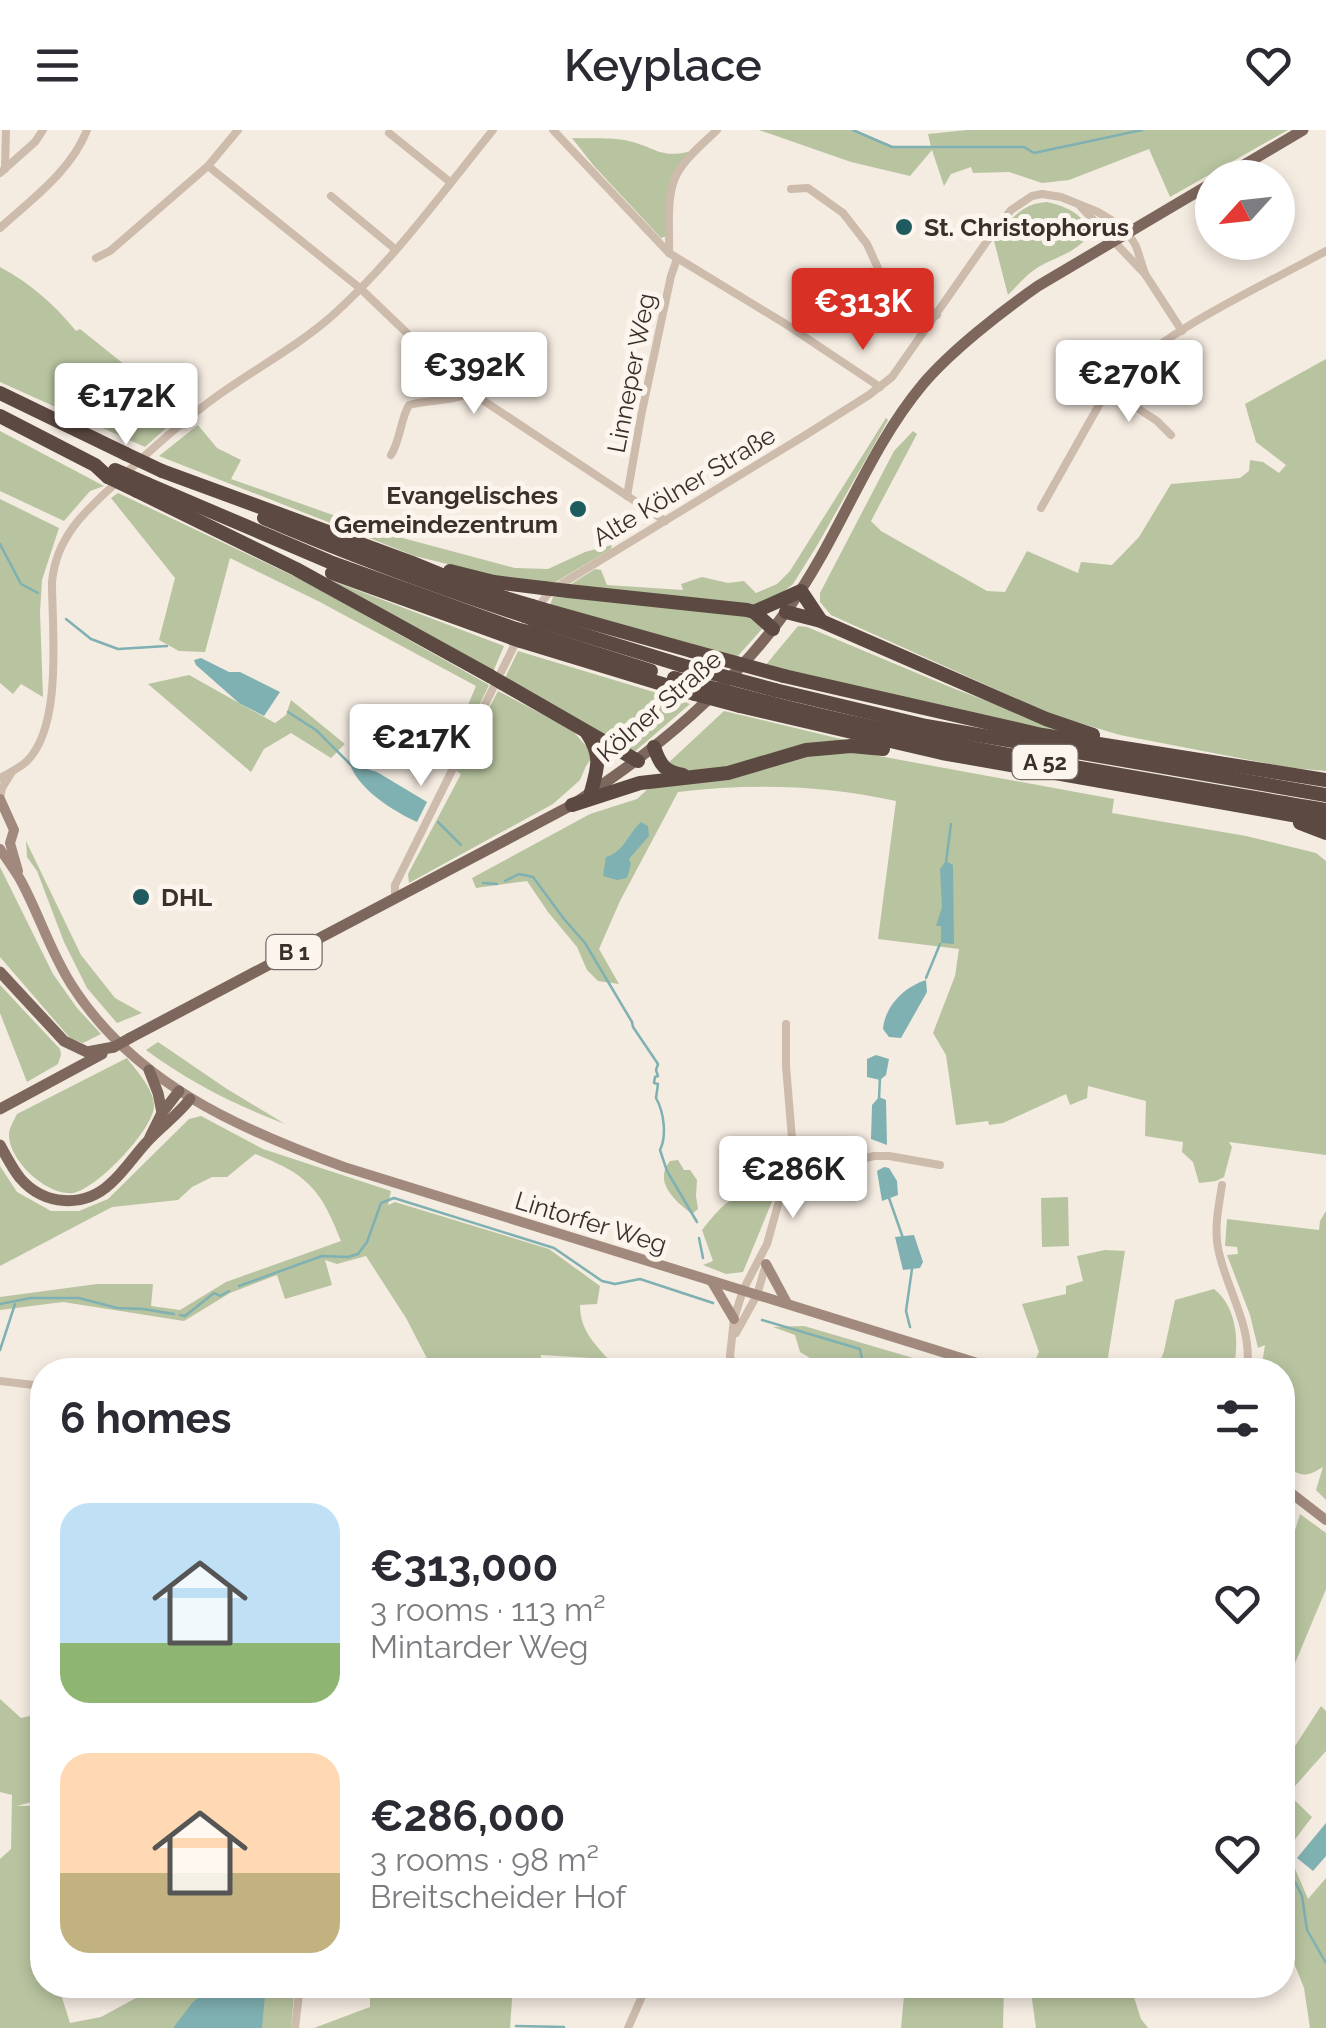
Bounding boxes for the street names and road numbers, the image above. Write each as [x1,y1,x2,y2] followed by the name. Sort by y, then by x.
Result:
[601,290,661,456] street label: Linneper Weg
[587,420,781,552] street label: Alte Kölner Straße
[591,644,727,768] street label: Kölner Straße
[1012,745,1078,779] road number: A 52
[266,935,322,969] road number: B 1
[511,1185,671,1259] street label: Lintorfer Weg

